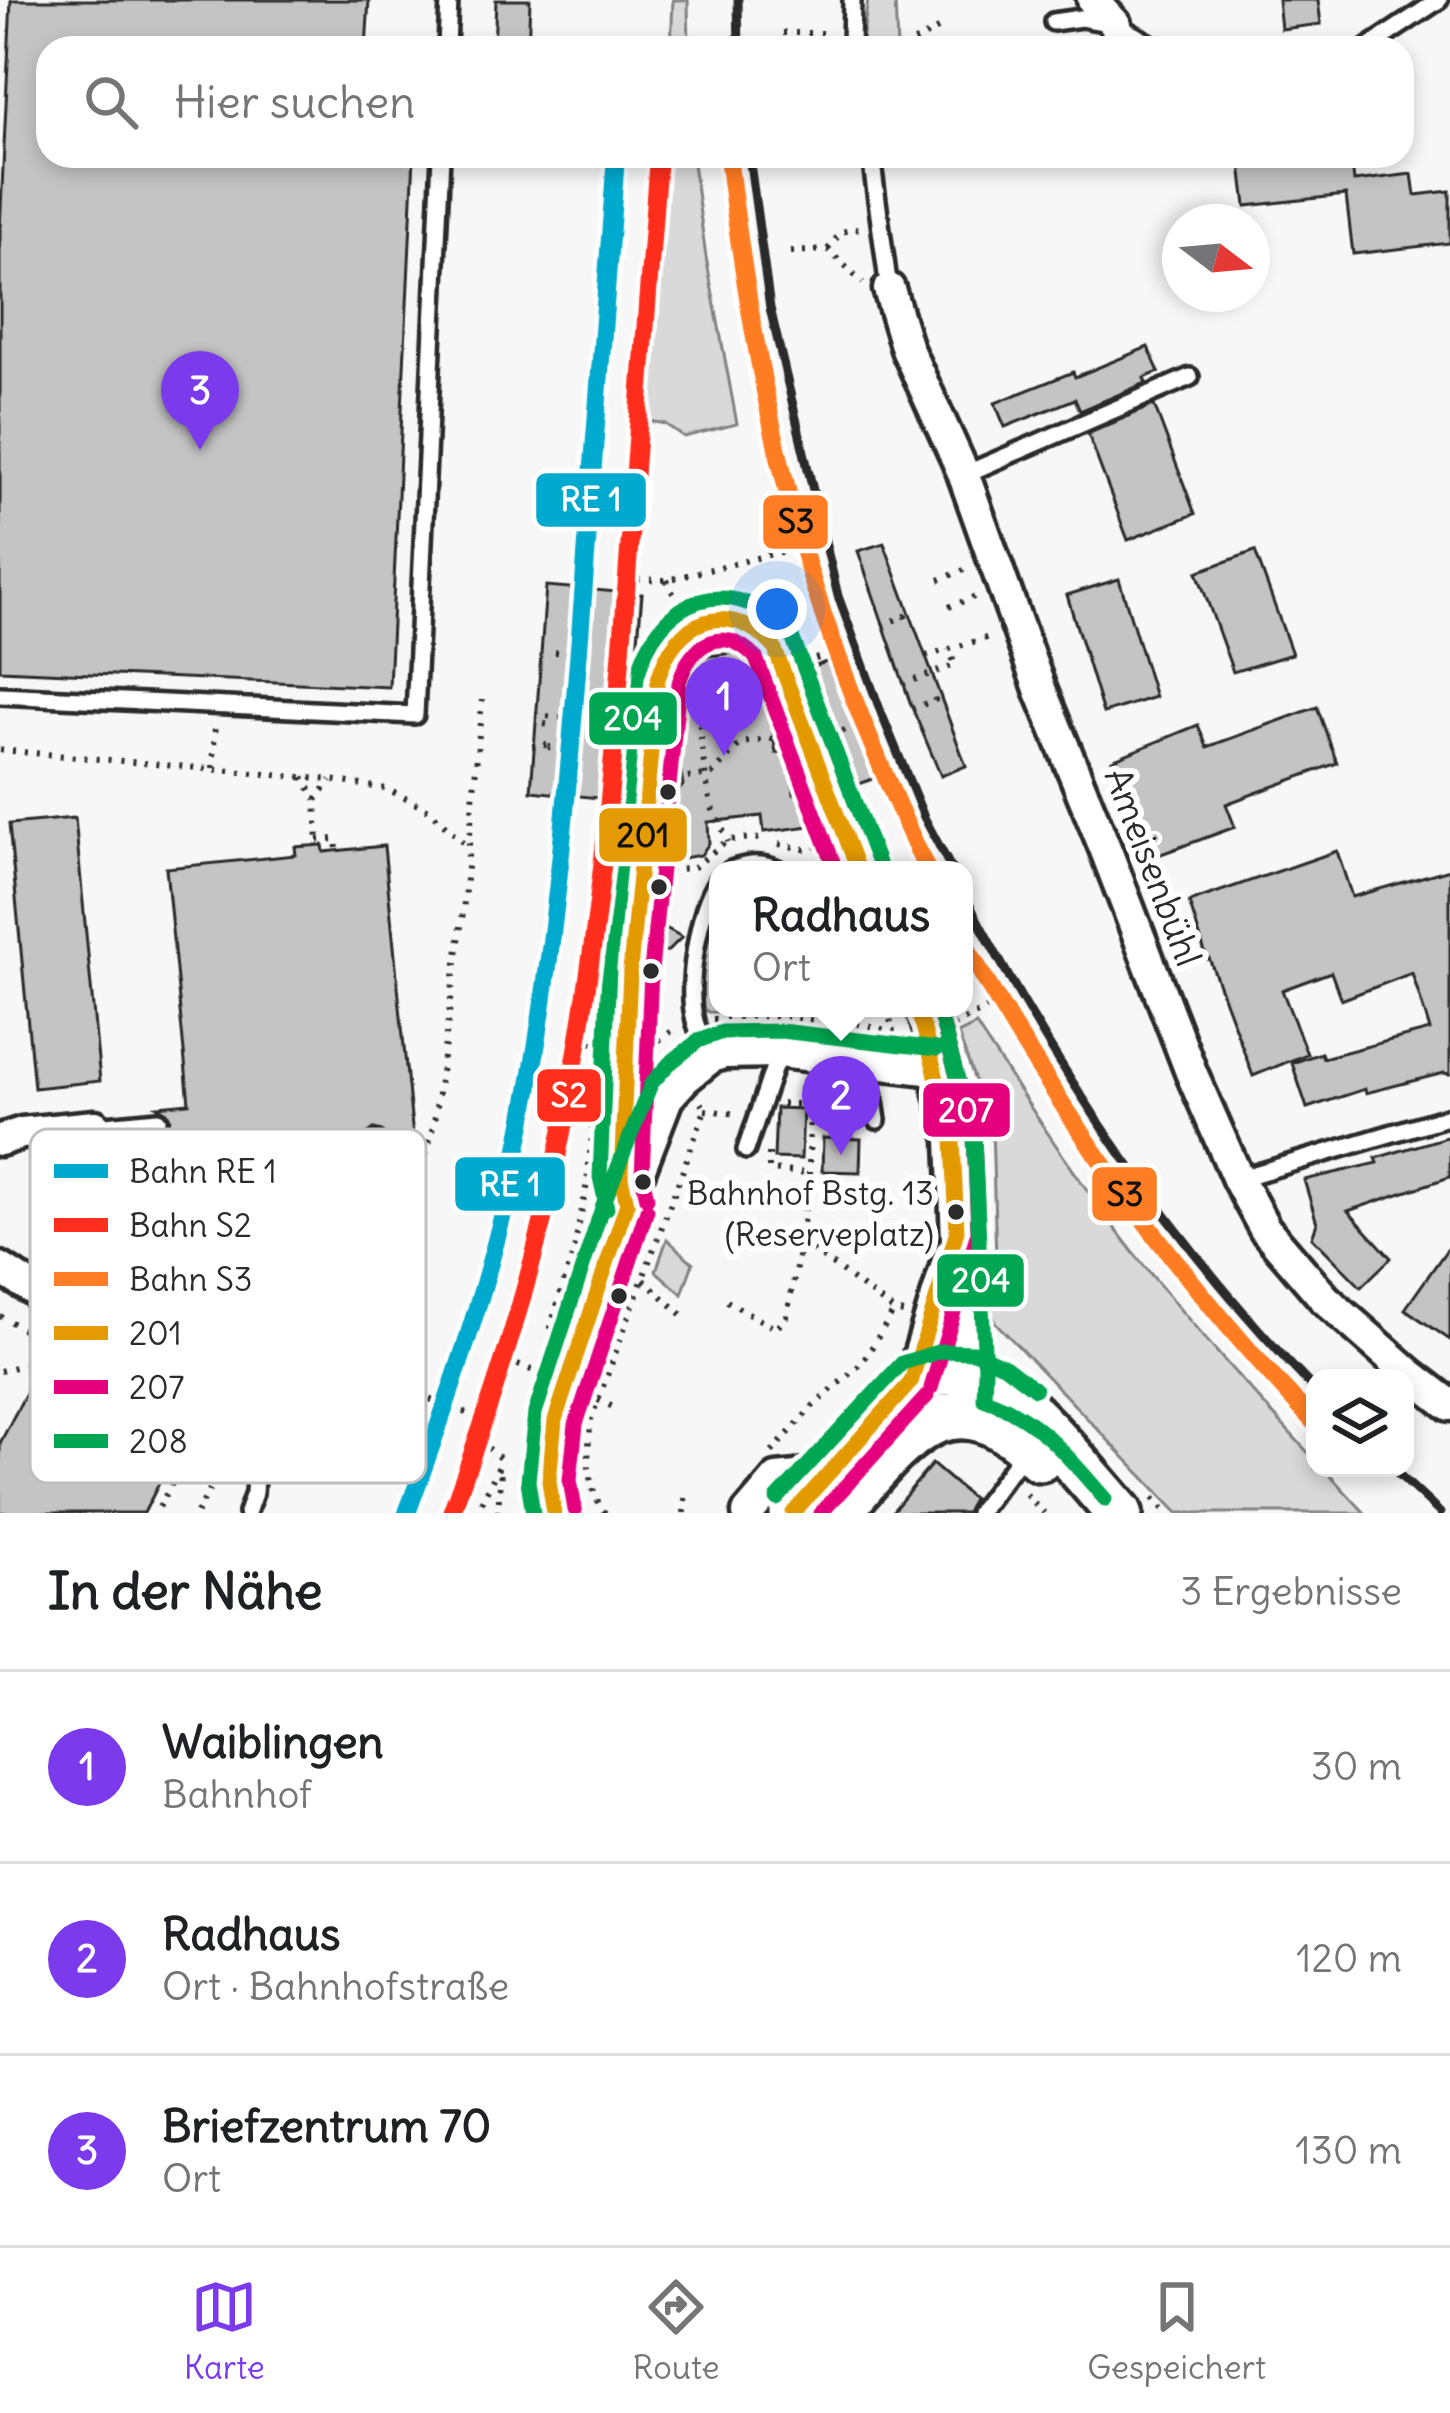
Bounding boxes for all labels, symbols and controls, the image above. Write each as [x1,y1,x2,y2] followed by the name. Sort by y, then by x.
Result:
[36,36,1414,168] search box
[78,69,144,135] icon: search
[174,74,415,130] text: Hier suchen
[1162,204,1270,312] north arrow
[161,351,239,450] pin: 3
[534,471,648,529] line badge: RE 1
[560,478,622,520] text: RE 1
[761,493,830,551] line badge: S3
[777,500,815,542] text: S3
[747,579,807,639] your location
[685,657,763,756] pin: 1
[587,690,679,747] line badge: 204
[604,697,662,739] text: 204
[1095,762,1211,972] street label: Ameisenbühl
[657,781,679,803] unlabelled marker
[597,806,689,864] line badge: 201
[617,814,669,856] text: 201
[709,861,973,1017] popup
[648,876,670,898] unlabelled marker
[752,887,930,943] text: Radhaus
[752,943,811,992] text: Ort
[640,960,662,982] unlabelled marker
[802,1056,880,1155] pin: 2
[535,1067,603,1124] line badge: S2
[551,1074,587,1116] text: S2
[921,1081,1012,1139] line badge: 207
[938,1089,994,1131] text: 207
[30,1129,426,1483] legend
[129,1150,277,1192] text: Bahn RE 1
[453,1155,567,1213] line badge: RE 1
[479,1163,541,1205] text: RE 1
[1090,1165,1159,1223] line badge: S3
[632,1171,654,1193] unlabelled marker
[687,1172,934,1255] place label: Bahnhof Bstg. 13 (Reserveplatz)
[1106,1173,1144,1215] text: S3
[945,1201,967,1223] marker: Bahnhof Bstg. 13 (Reserveplatz)
[129,1204,252,1246] text: Bahn S2
[935,1252,1026,1309] line badge: 204
[129,1258,253,1300] text: Bahn S3
[952,1259,1010,1301] text: 204
[608,1285,630,1307] unlabelled marker
[129,1312,182,1354] text: 201
[129,1366,185,1408] text: 207
[1306,1369,1414,1477] map controls
[1306,1369,1414,1477] button: layers
[129,1420,188,1462] text: 208
[48,1559,323,1623] text: In der Nähe
[1180,1567,1402,1616] text: 3 Ergebnisse
[162,1714,384,1770] text: Waiblingen
[79,1742,95,1791] text: 1
[1311,1742,1402,1791] text: 30 m
[162,1770,312,1819] text: Bahnhof
[162,1906,341,1962] text: Radhaus
[76,1934,98,1983] text: 2
[1296,1934,1402,1983] text: 120 m
[162,1962,509,2011] text: Ort · Bahnhofstraße
[162,2098,491,2154] text: Briefzentrum 70
[76,2126,98,2175] text: 3
[1295,2126,1402,2175] text: 130 m
[162,2154,221,2203] text: Ort
[184,2274,265,2388] tab: Karte
[633,2274,720,2388] tab: Route
[1087,2274,1266,2388] tab: Gespeichert

